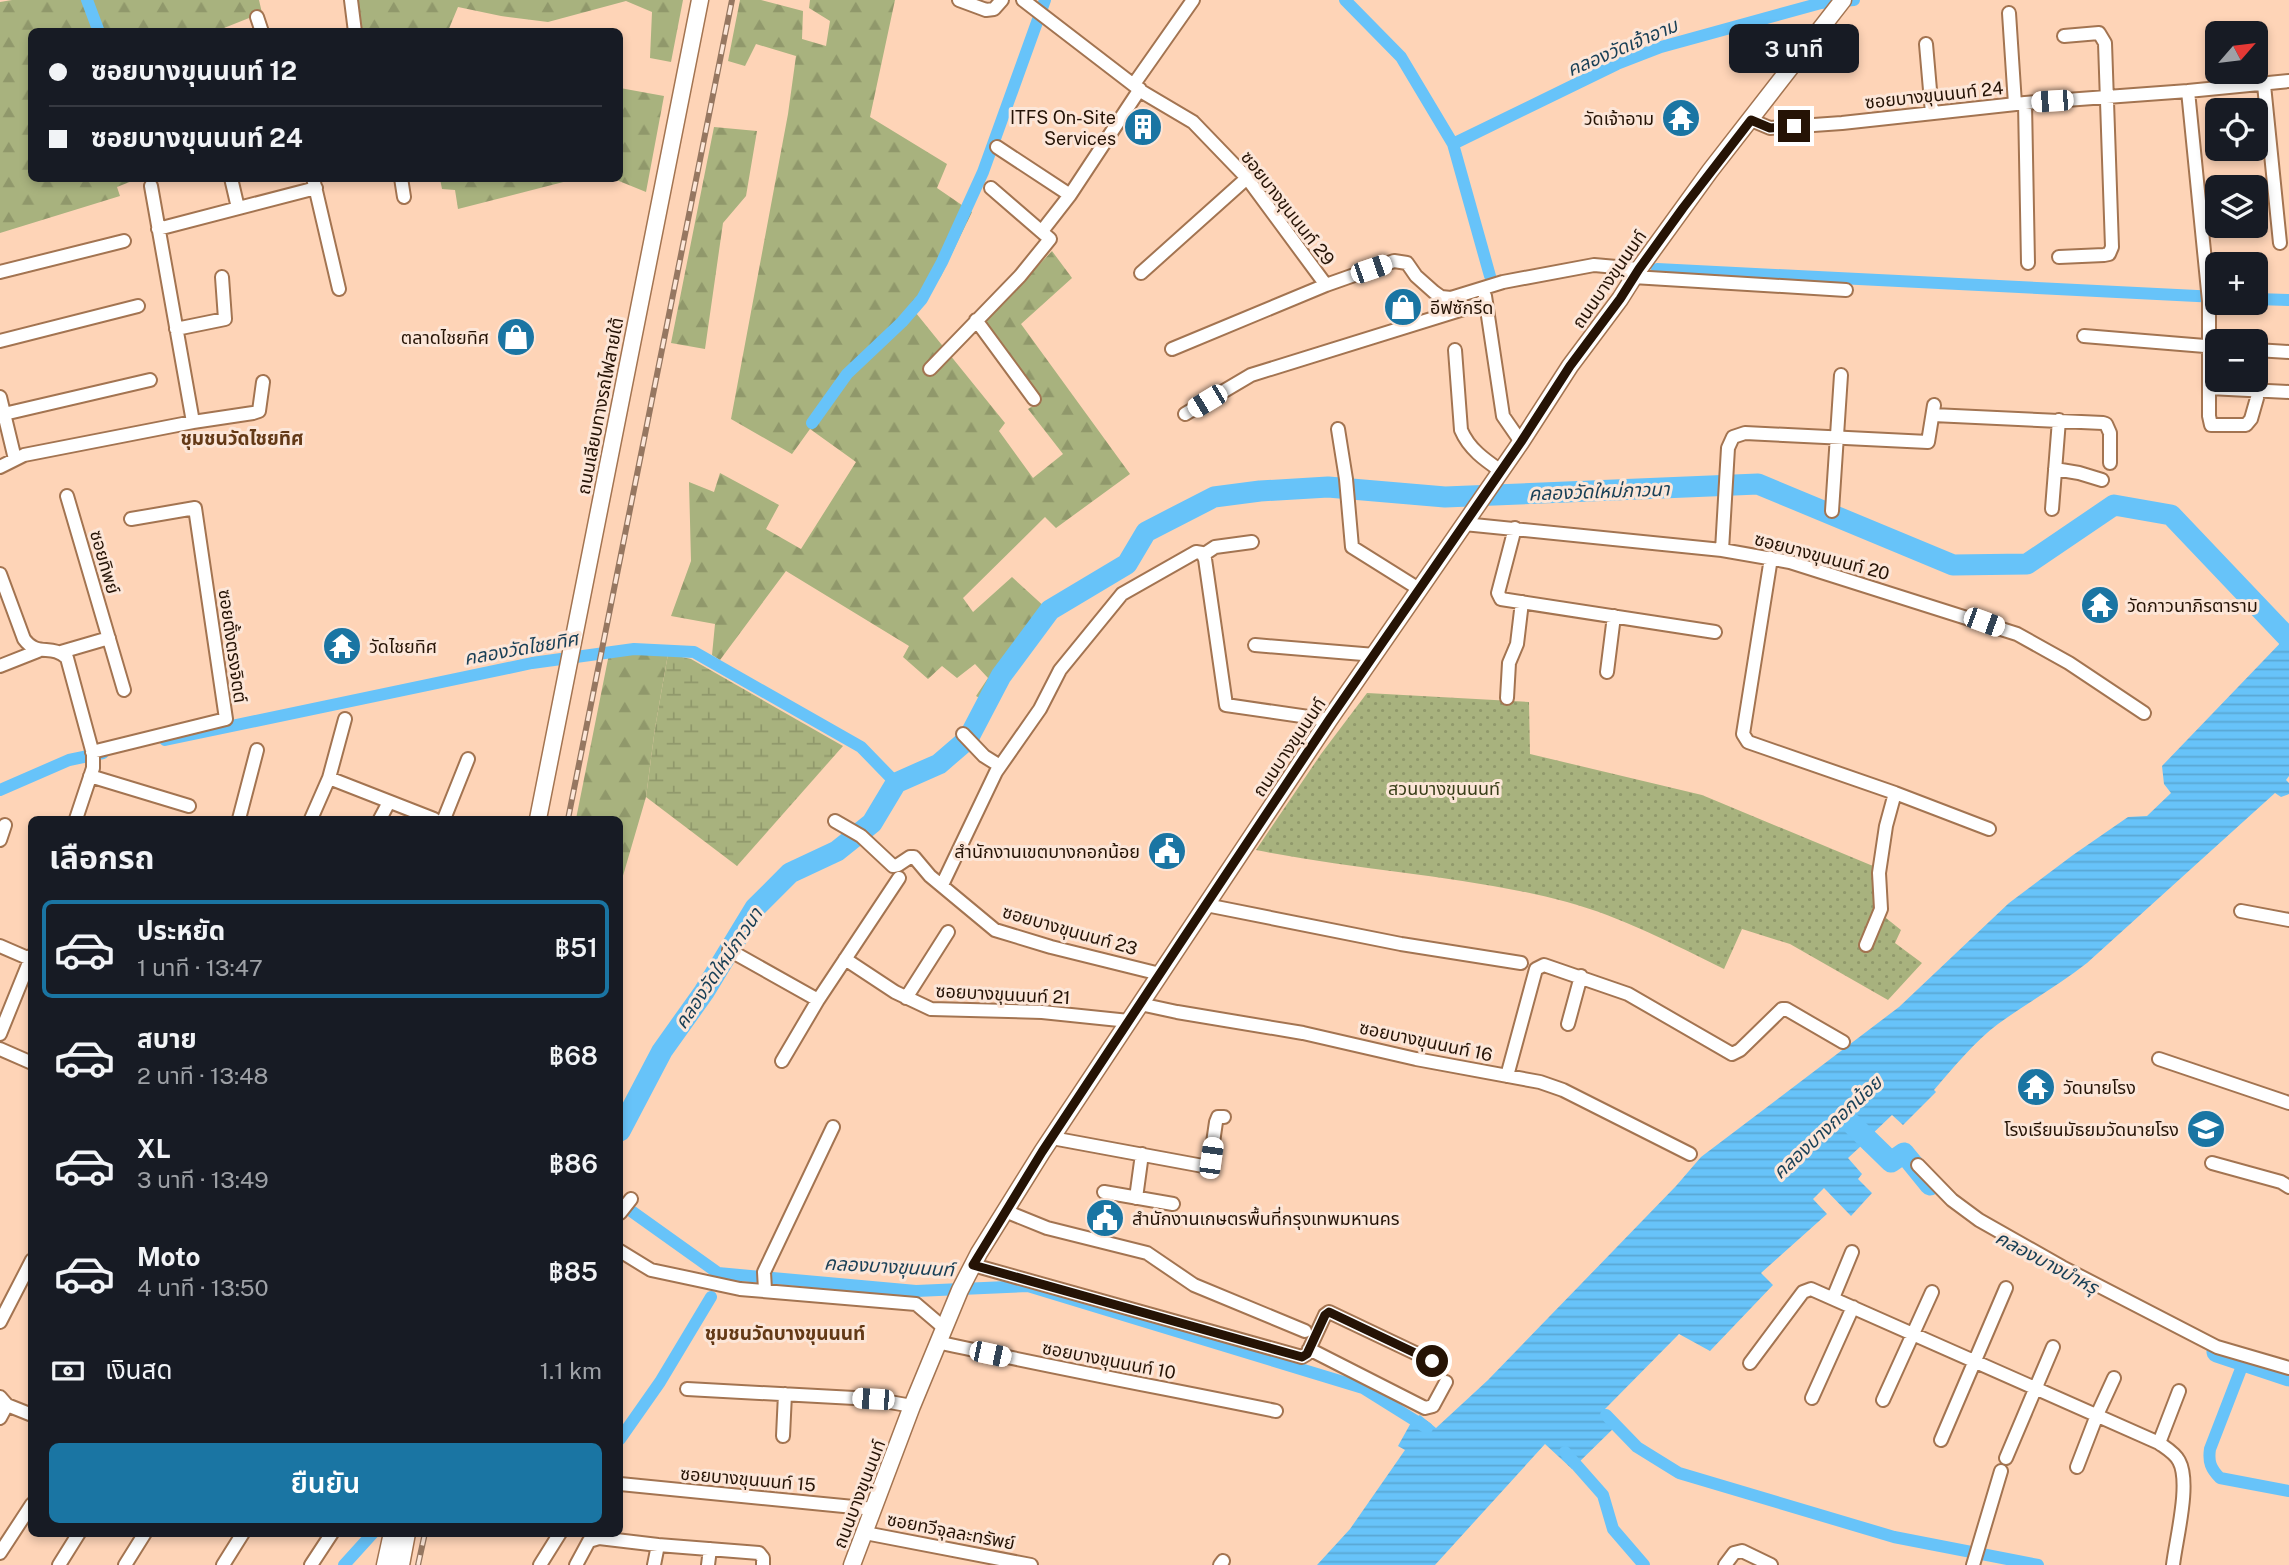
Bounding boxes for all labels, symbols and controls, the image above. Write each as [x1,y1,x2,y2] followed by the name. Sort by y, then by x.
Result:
[1563,13,1682,80] water label: คลองวัดเจ้าอาม
[2205,21,2268,84] north arrow
[2205,21,2268,392] map controls
[1729,24,1859,74] callout: 3 นาที
[1764,35,1824,62] text: 3 นาที
[91,55,297,86] text: ซอยบางขุนนนท์ 12
[1864,77,2004,114] street label: ซอยบางขุนนนท์ 24
[2031,89,2074,113] car
[1660,97,1702,139] temple icon: วัดเจ้าอาม
[2205,98,2268,161] button: locate
[1122,106,1164,148] building icon: ITFS On-Site Services
[1010,107,1116,149] place label: ITFS On-Site Services
[1584,108,1654,129] place label: วัดเจ้าอาม
[1778,110,1810,142] route end
[91,122,303,153] text: ซอยบางขุนนนท์ 24
[1236,147,1339,270] street label: ซอยบางขุนนนท์ 29
[2205,175,2268,238] button: layers
[1568,226,1651,333] street label: ถนนบางขุนนนท์
[1348,252,1395,286] car
[2205,252,2268,315] button: +
[1382,286,1424,328] shop icon: อีฟซักรีด
[1430,297,1493,318] place label: อีฟซักรีด
[495,316,537,358] shop icon: ตลาดไชยทิศ
[573,316,627,496] street label: ถนนเลียบทางรถไฟสายใต้
[401,327,489,348] place label: ตลาดไชยทิศ
[2205,329,2268,392] button: −
[1184,381,1231,421] car
[180,427,304,450] district label: ชุมชนวัดไชยทิศ
[1528,478,1671,504] water label: คลองวัดใหม่ภาวนา
[86,528,124,596] street label: ซอยทิพย์
[1752,528,1892,585] street label: ซอยบางขุนนนท์ 20
[2079,584,2121,626] temple icon: วัดภาวนาภิรตาราม
[215,588,252,704] street label: ซอยตั้งตรงจิตต์
[2127,595,2258,616] place label: วัดภาวนาภิรตาราม
[1961,605,2008,639] car
[321,625,363,667] temple icon: วัดไชยทิศ
[462,627,582,669] water label: คลองวัดไชยทิศ
[369,636,437,657] place label: วัดไชยทิศ
[1248,694,1331,801] street label: ถนนบางขุนนนท์
[1388,778,1500,800] park label: สวนบางขุนนนท์
[1146,830,1188,872] public building icon: สำนักงานเขตบางกอกน้อย
[49,839,154,876] text: เลือกรถ
[954,841,1140,862] place label: สำนักงานเขตบางกอกน้อย
[1000,901,1140,960] street label: ซอยบางขุนนนท์ 23
[669,902,767,1033] water label: คลองวัดใหม่ภาวนา
[137,915,225,946] text: ประหยัด
[53,918,116,981] icon: car
[555,932,598,963] text: ฿51
[137,954,263,981] text: 1 นาที · 13:47
[935,980,1071,1009] street label: ซอยบางขุนนนท์ 21
[1357,1017,1495,1066] street label: ซอยบางขุนนนท์ 16
[137,1023,197,1054] text: สบาย
[53,1026,116,1089] icon: car
[549,1040,598,1071] text: ฿68
[137,1062,268,1089] text: 2 นาที · 13:48
[2015,1066,2057,1108] temple icon: วัดนายโรง
[1768,1070,1887,1183] water label: คลองบางกอกน้อย
[2063,1077,2136,1098] place label: วัดนายโรง
[2185,1108,2227,1150] school or university icon: โรงเรียนมัธยมวัดนายโรง
[2004,1119,2179,1140] place label: โรงเรียนมัธยมวัดนายโรง
[137,1133,171,1164] text: XL
[53,1134,116,1197] icon: car
[1198,1136,1225,1180] car
[549,1148,598,1179] text: ฿86
[137,1166,269,1193] text: 3 นาที · 13:49
[1084,1197,1126,1239] public building icon: สำนักงานเกษตรพื้นที่กรุงเทพมหานคร
[1132,1206,1400,1230] place label: สำนักงานเกษตรพื้นที่กรุงเทพมหานคร
[1992,1226,2103,1300] water label: คลองบางบำหรุ
[137,1241,200,1272] text: Moto
[53,1242,116,1305] icon: car
[823,1252,958,1282] water label: คลองบางขุนนนท์
[549,1256,598,1287] text: ฿85
[137,1274,269,1301] text: 4 นาที · 13:50
[705,1322,865,1345] district label: ชุมชนวัดบางขุนนนท์
[1040,1337,1178,1384] street label: ซอยบางขุนนนท์ 10
[968,1339,1013,1369] car
[1416,1345,1448,1377] route start
[49,1352,87,1390] icon: cash
[105,1354,172,1385] text: เงินสด
[540,1357,602,1384] text: 1.1 km
[852,1387,895,1411] car
[829,1437,890,1552] street label: ถนนบางขุนนนท์
[49,1443,602,1523] button: ยืนยัน
[679,1463,817,1496] street label: ซอยบางขุนนนท์ 15
[885,1508,1017,1555] street label: ซอยทวีจุลละทรัพย์

